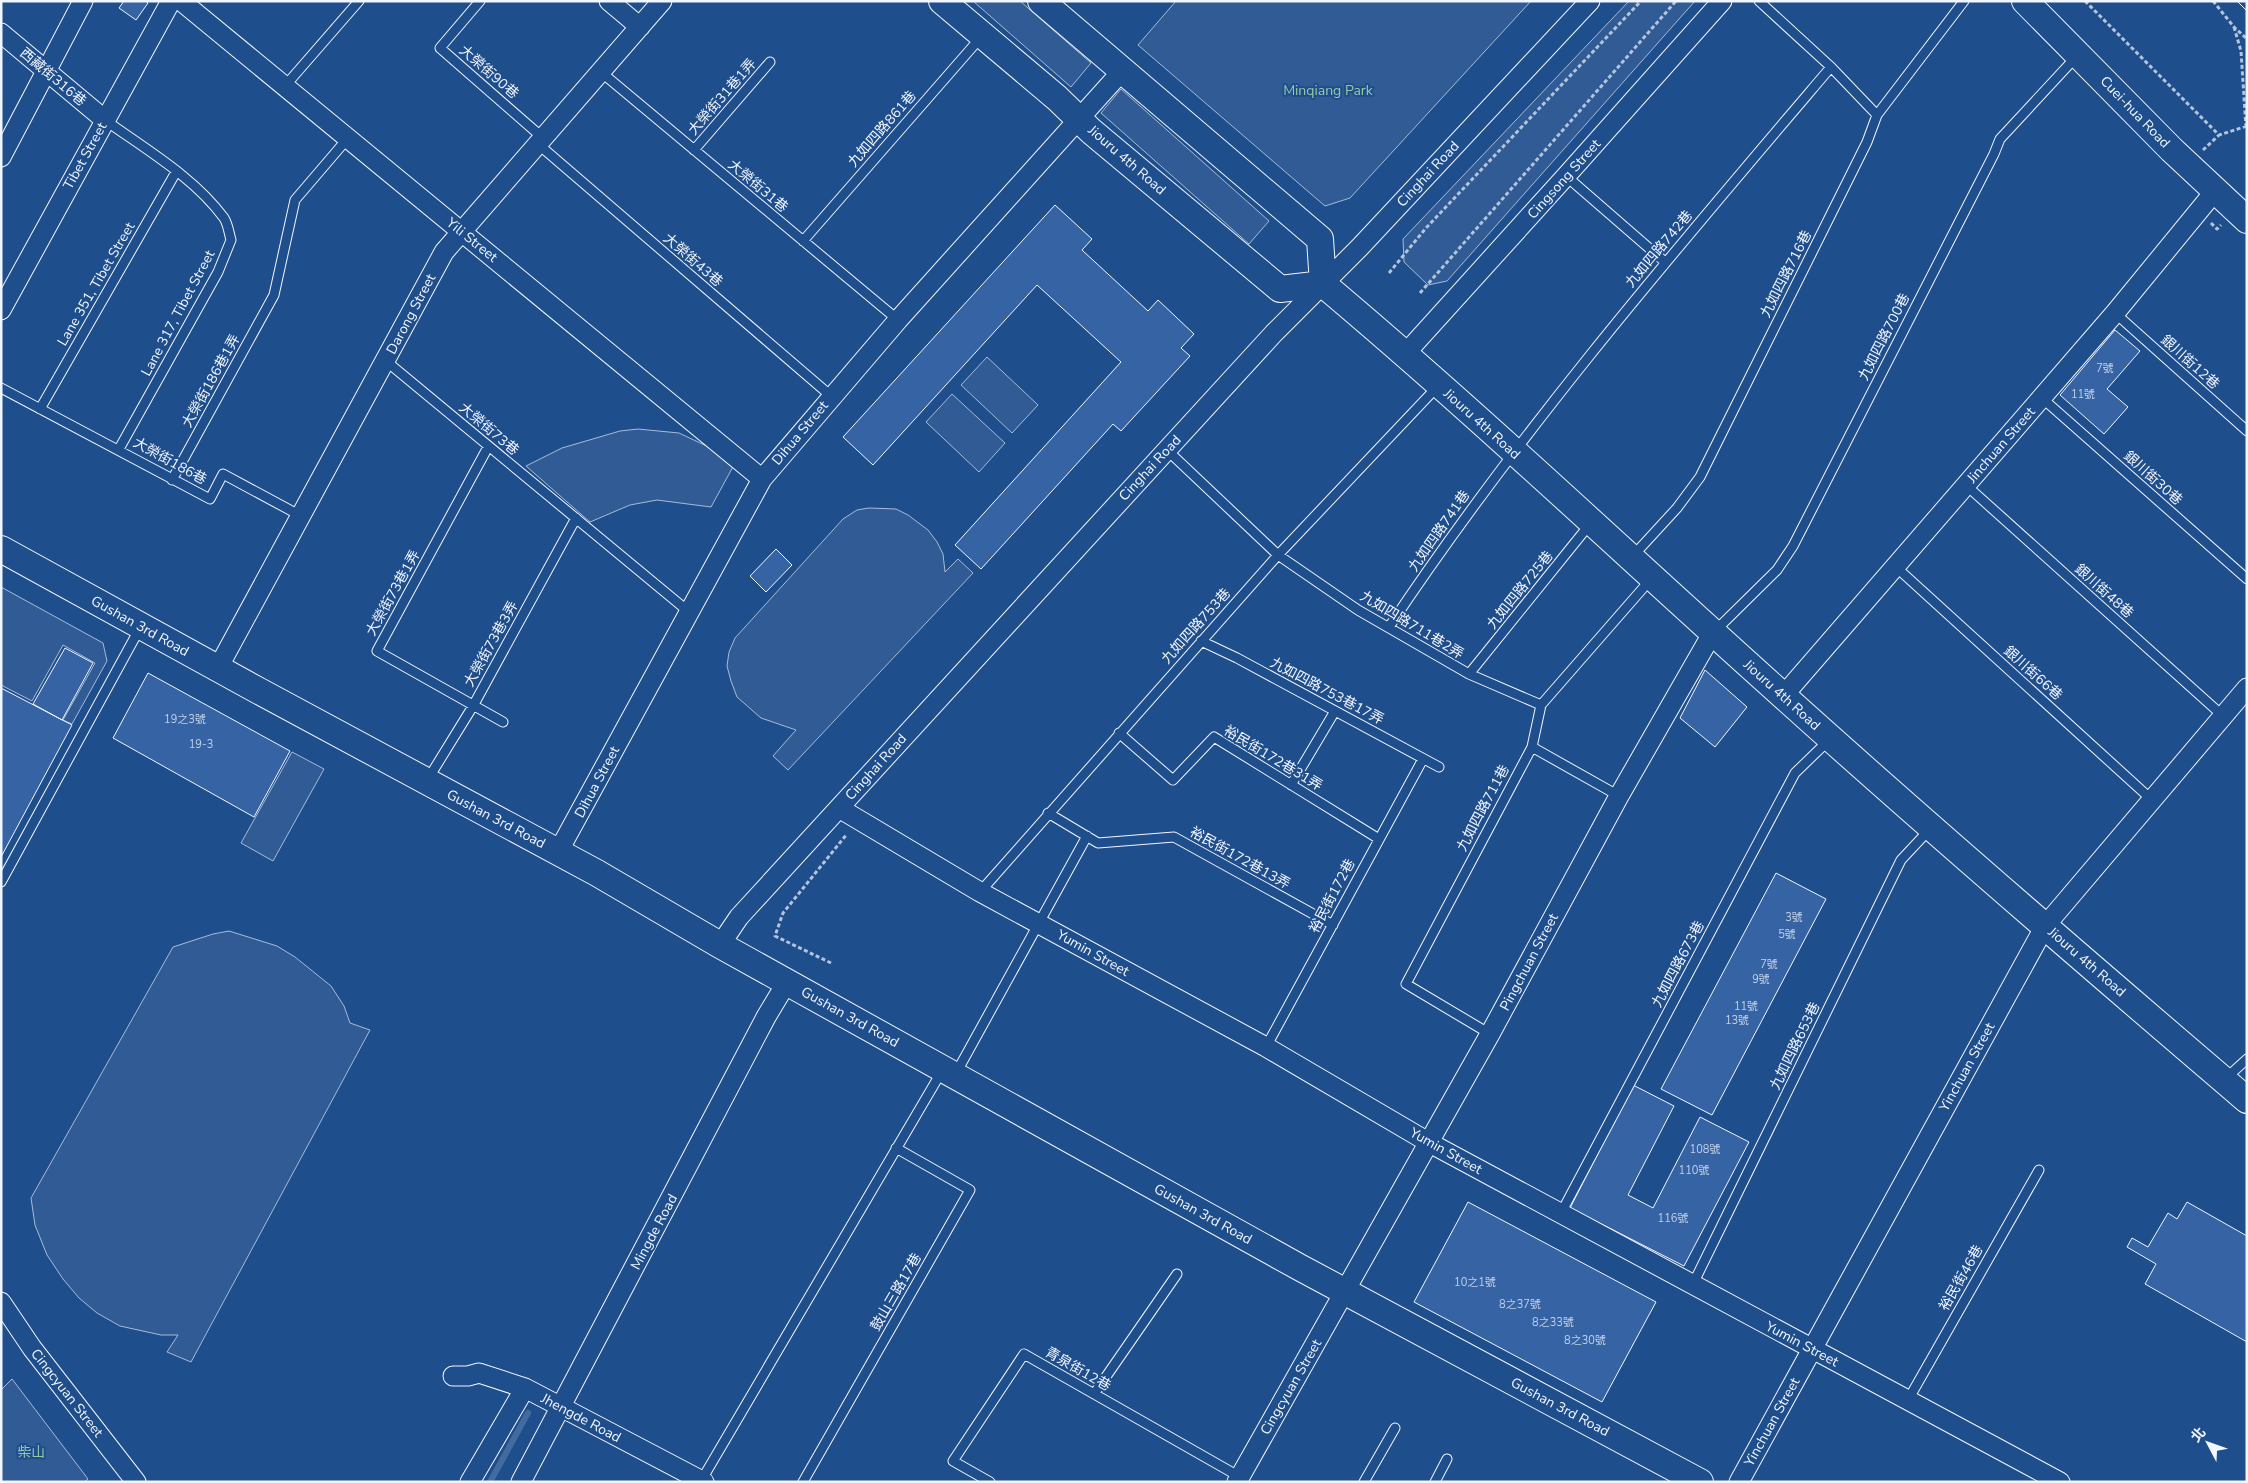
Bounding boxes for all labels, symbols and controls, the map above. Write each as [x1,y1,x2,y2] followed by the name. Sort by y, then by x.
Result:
[455,41,523,103] street label: 大榮街90巷
[16,44,90,110] street label: 西藏街316巷
[684,55,760,139] street label: 大榮街31巷1弄
[2096,72,2174,152] street label: Cuei-hua Road
[1283,81,1374,100] park label: Minqiang Park
[844,87,920,171] street label: 九如四路861巷
[59,119,111,193] street label: Tibet Street
[1083,120,1170,199] street label: Jiouru 4th Road
[1523,135,1605,223] street label: Cingsong Street
[1393,137,1463,211] street label: Cinghai Road
[724,155,792,217] street label: 大榮街31巷
[1621,206,1697,292] street label: 九如四路742巷
[442,213,502,267] street label: Yili Street
[53,219,139,349] street label: Lane 351, Tibet Street
[1756,227,1816,321] street label: 九如四路716巷
[659,229,727,291] street label: 大榮街43巷
[137,247,219,379] street label: Lane 317, Tibet Street
[382,270,440,358] street label: Darong Street
[1854,290,1914,384] street label: 九如四路700巷
[178,331,244,431] street label: 大榮街186巷1弄
[2157,331,2223,393] street label: 銀川街12巷
[2096,361,2114,376] house number: 7號
[1439,384,1525,464] street label: Jiouru 4th Road
[2071,387,2095,402] house number: 11號
[767,397,833,469] street label: Dihua Street
[455,398,523,460] street label: 大榮街73巷
[1962,403,2039,488] street label: Jinchuan Street
[1115,431,1185,505] street label: Cinghai Road
[130,433,210,489] street label: 大榮街186巷
[2120,447,2186,509] street label: 銀川街30巷
[1404,487,1474,575] street label: 九如四路741巷
[362,547,424,639] street label: 大榮街73巷1弄
[1483,547,1557,633] street label: 九如四路725巷
[2071,560,2137,622] street label: 銀川街48巷
[1157,584,1235,668] street label: 九如四路753巷
[1357,587,1467,663] street label: 九如四路711巷2弄
[88,591,192,661] street label: Gushan 3rd Road
[460,598,522,690] street label: 大榮街73巷3弄
[2000,642,2066,704] street label: 銀川街66巷
[1267,653,1387,729] street label: 九如四路753巷17弄
[1739,655,1825,735] street label: Jiouru 4th Road
[164,712,206,727] house number: 19之3號
[1220,721,1326,795] street label: 裕民街172巷31弄
[841,730,911,804] street label: Cinghai Road
[189,737,213,752] house number: 19-3
[570,743,624,821] street label: Dihua Street
[1452,762,1514,854] street label: 九如四路711巷
[443,785,549,853] street label: Gushan 3rd Road
[1186,823,1294,893] street label: 裕民街172巷13弄
[1305,856,1359,936] street label: 裕民街172巷
[1495,910,1563,1014] street label: Pingchuan Street
[1785,910,1803,925] house number: 3號
[1647,918,1709,1010] street label: 九如四路673巷
[2043,922,2130,1001] street label: Jiouru 4th Road
[1052,925,1133,981] street label: Yumin Street
[1778,927,1796,942] house number: 5號
[1760,957,1778,972] house number: 7號
[1752,972,1770,987] house number: 9號
[798,982,902,1052] street label: Gushan 3rd Road
[1734,999,1758,1014] house number: 11號
[1766,999,1824,1093] street label: 九如四路653巷
[1725,1013,1749,1028] house number: 13號
[1934,1019,1999,1116] street label: Yinchuan Street
[1405,1123,1486,1179] street label: Yumin Street
[1690,1142,1720,1157] house number: 108號
[1679,1163,1709,1178] house number: 110號
[1151,1179,1255,1249] street label: Gushan 3rd Road
[626,1191,682,1273] street label: Mingde Road
[1658,1211,1688,1226] house number: 116號
[1935,1242,1987,1314] street label: 裕民街46巷
[866,1250,926,1334] street label: 鼓山三路17巷
[1454,1275,1496,1290] house number: 10之1號
[1499,1297,1541,1312] house number: 8之37號
[1532,1315,1574,1330] house number: 8之33號
[1761,1316,1842,1371] street label: Yumin Street
[1564,1333,1606,1348] house number: 8之30號
[1256,1336,1326,1438] street label: Cingcyuan Street
[1042,1343,1114,1395] street label: 青泉街12巷
[26,1345,108,1441] street label: Cingcyuan Street
[1507,1373,1613,1441] street label: Gushan 3rd Road
[1739,1374,1804,1471] street label: Yinchuan Street
[537,1389,624,1447] street label: Jhengde Road
[2183,1418,2233,1468] north arrow
[2187,1423,2210,1446] text: 北
[17,1443,45,1462] park label: 柴山

